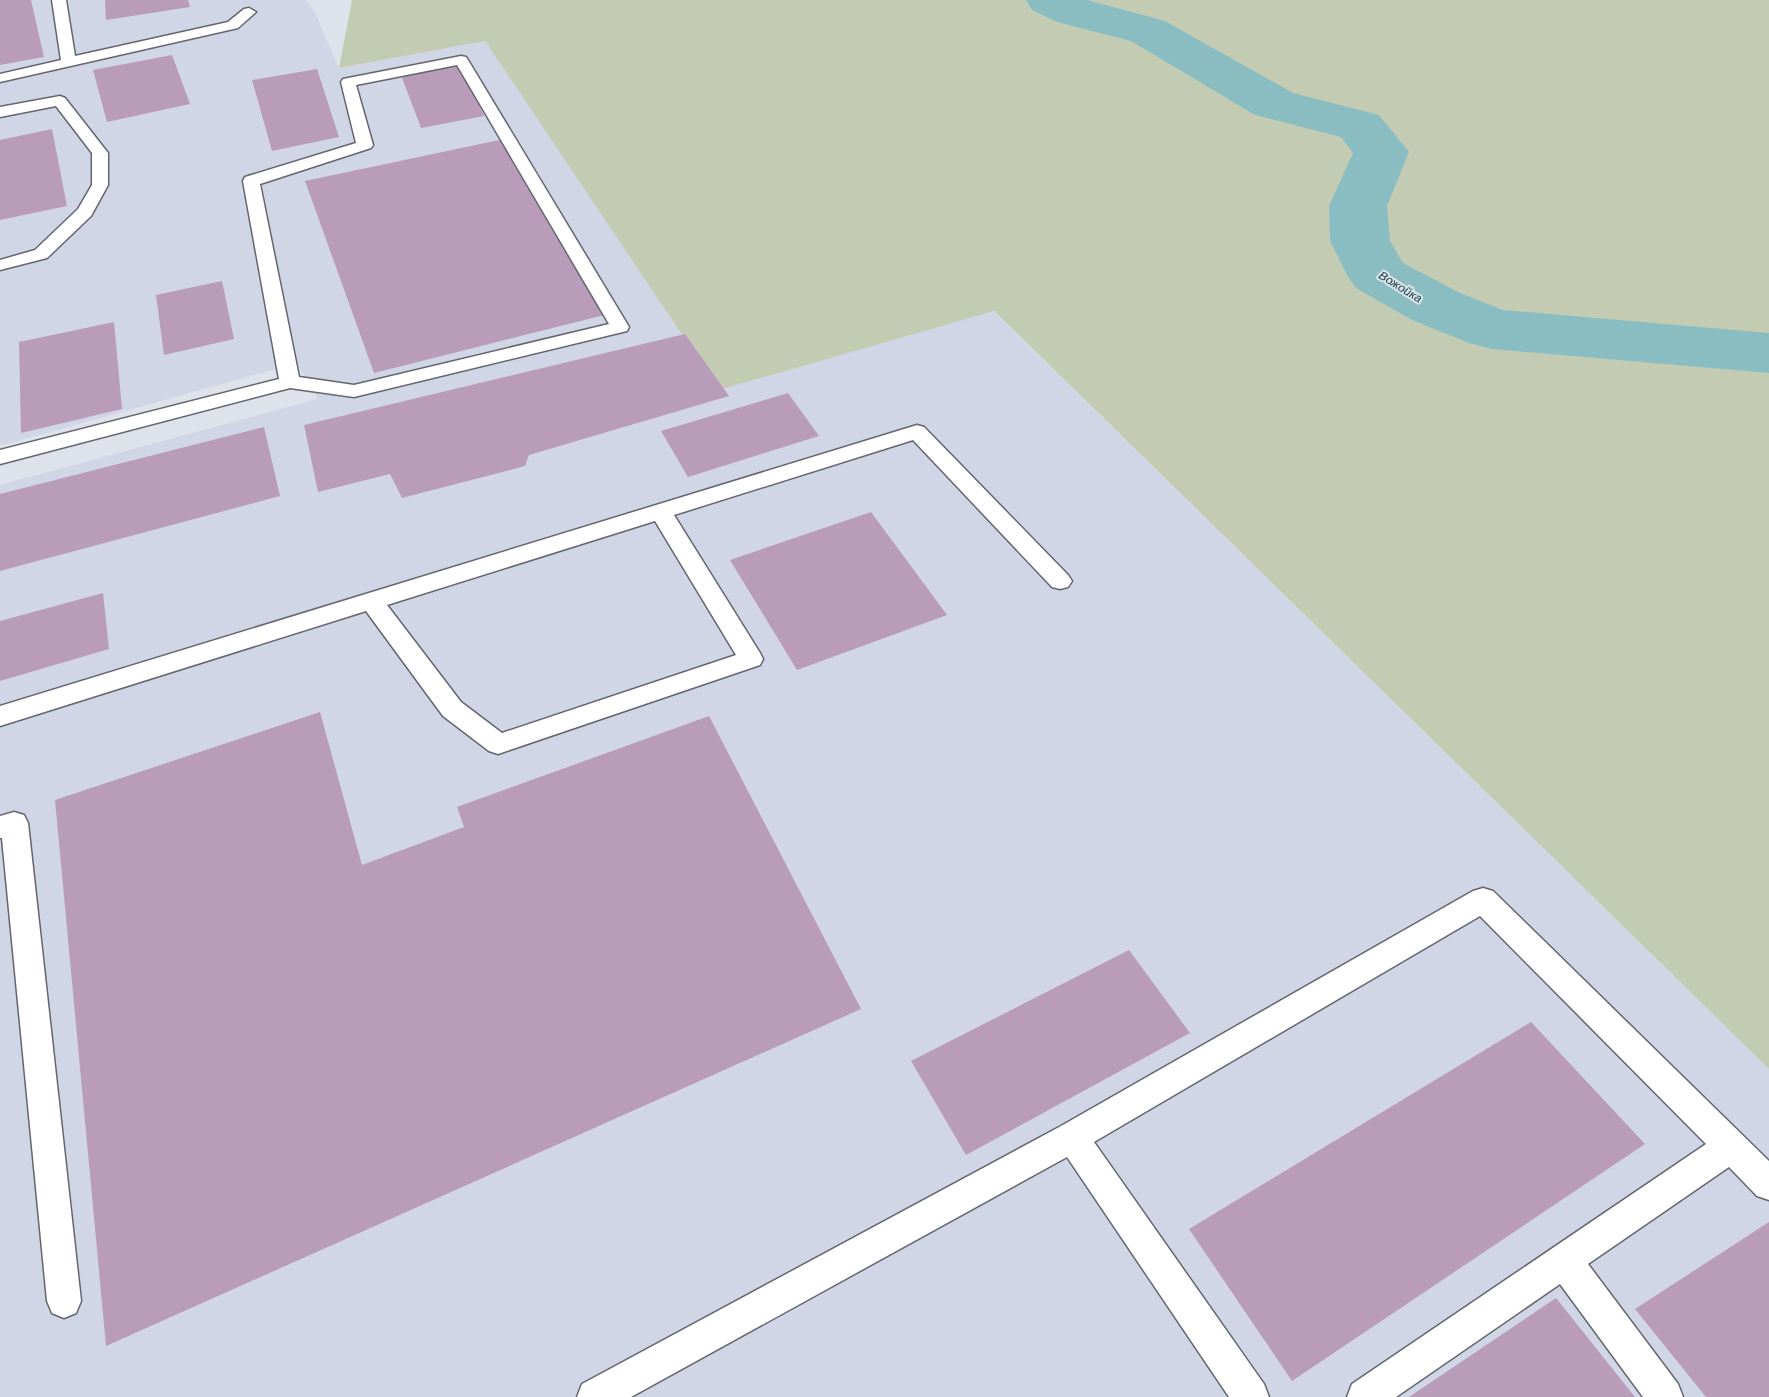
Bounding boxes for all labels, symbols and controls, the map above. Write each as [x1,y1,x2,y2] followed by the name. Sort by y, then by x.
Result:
[1377,267,1425,305] water label: Вожойка

